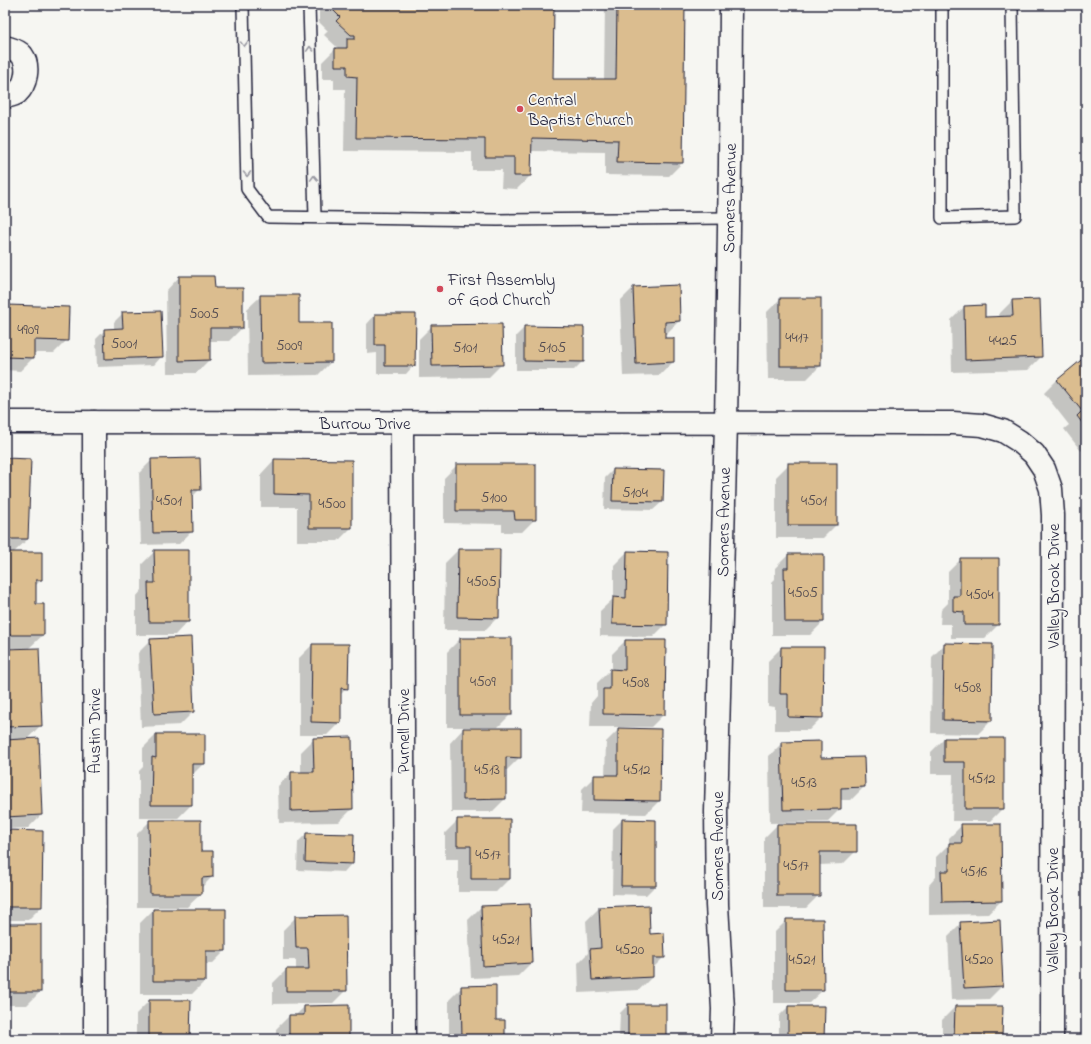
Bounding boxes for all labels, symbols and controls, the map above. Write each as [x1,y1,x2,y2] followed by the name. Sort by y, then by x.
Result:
[240,41,248,47] one-way arrow
[306,46,315,52] one-way arrow
[527,88,633,133] place label: Central Baptist Church
[515,104,525,114] marker: Central Baptist Church
[717,143,744,253] street label: Somers Avenue
[243,171,251,177] one-way arrow
[310,175,318,181] one-way arrow
[447,268,555,313] place label: First Assembly of God Church
[435,284,445,294] marker: First Assembly of God Church
[189,303,219,325] house number: 5005
[17,319,39,341] house number: 4909
[785,327,809,349] house number: 4417
[989,330,1018,352] house number: 4425
[111,333,137,355] house number: 5001
[276,335,303,357] house number: 5009
[453,337,478,359] house number: 5101
[538,337,567,359] house number: 5105
[318,412,411,437] street label: Burrow Drive
[711,467,738,577] street label: Somers Avenue
[622,482,648,504] house number: 5104
[481,487,508,509] house number: 5100
[156,490,182,512] house number: 4501
[801,490,827,512] house number: 4501
[318,493,346,515] house number: 4500
[1042,523,1068,650] street label: Valley Brook Drive
[467,571,497,593] house number: 4505
[788,582,818,604] house number: 4505
[966,584,994,606] house number: 4504
[470,671,496,693] house number: 4509
[623,672,650,694] house number: 4508
[955,677,982,699] house number: 4508
[83,688,108,774] street label: Austin Drive
[392,688,417,774] street label: Purnell Drive
[474,759,500,781] house number: 4513
[624,759,651,781] house number: 4512
[969,768,996,790] house number: 4512
[791,772,817,794] house number: 4513
[706,791,731,901] street label: Somers Avenue
[475,844,501,866] house number: 4517
[1041,847,1067,974] street label: Valley Brook Drive
[783,855,809,877] house number: 4517
[961,861,987,883] house number: 4516
[493,929,520,951] house number: 4521
[616,939,645,961] house number: 4520
[789,949,816,971] house number: 4521
[965,949,994,971] house number: 4520

